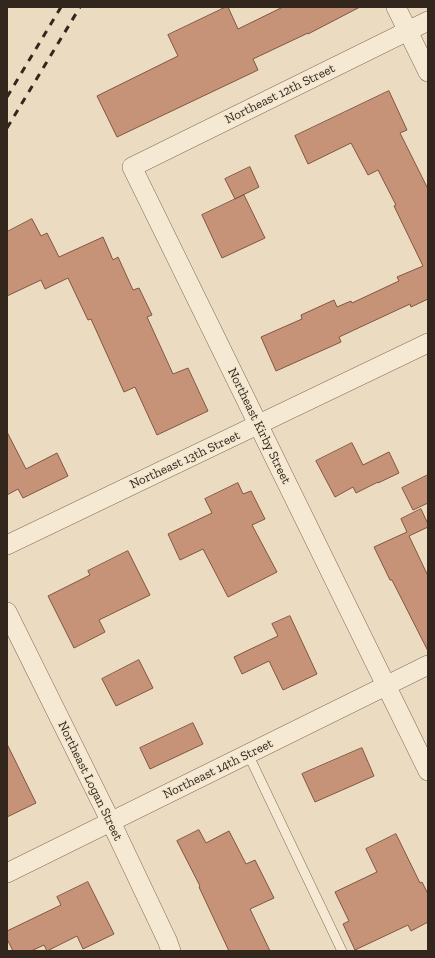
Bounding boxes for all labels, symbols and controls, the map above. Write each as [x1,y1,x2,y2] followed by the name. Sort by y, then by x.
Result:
[222,61,338,127] street label: Northeast 12th Street
[224,365,294,487] street label: Northeast Kirby Street
[127,428,243,492] street label: Northeast 13th Street
[54,719,126,843] street label: Northeast Logan Street
[160,736,276,802] street label: Northeast 14th Street

